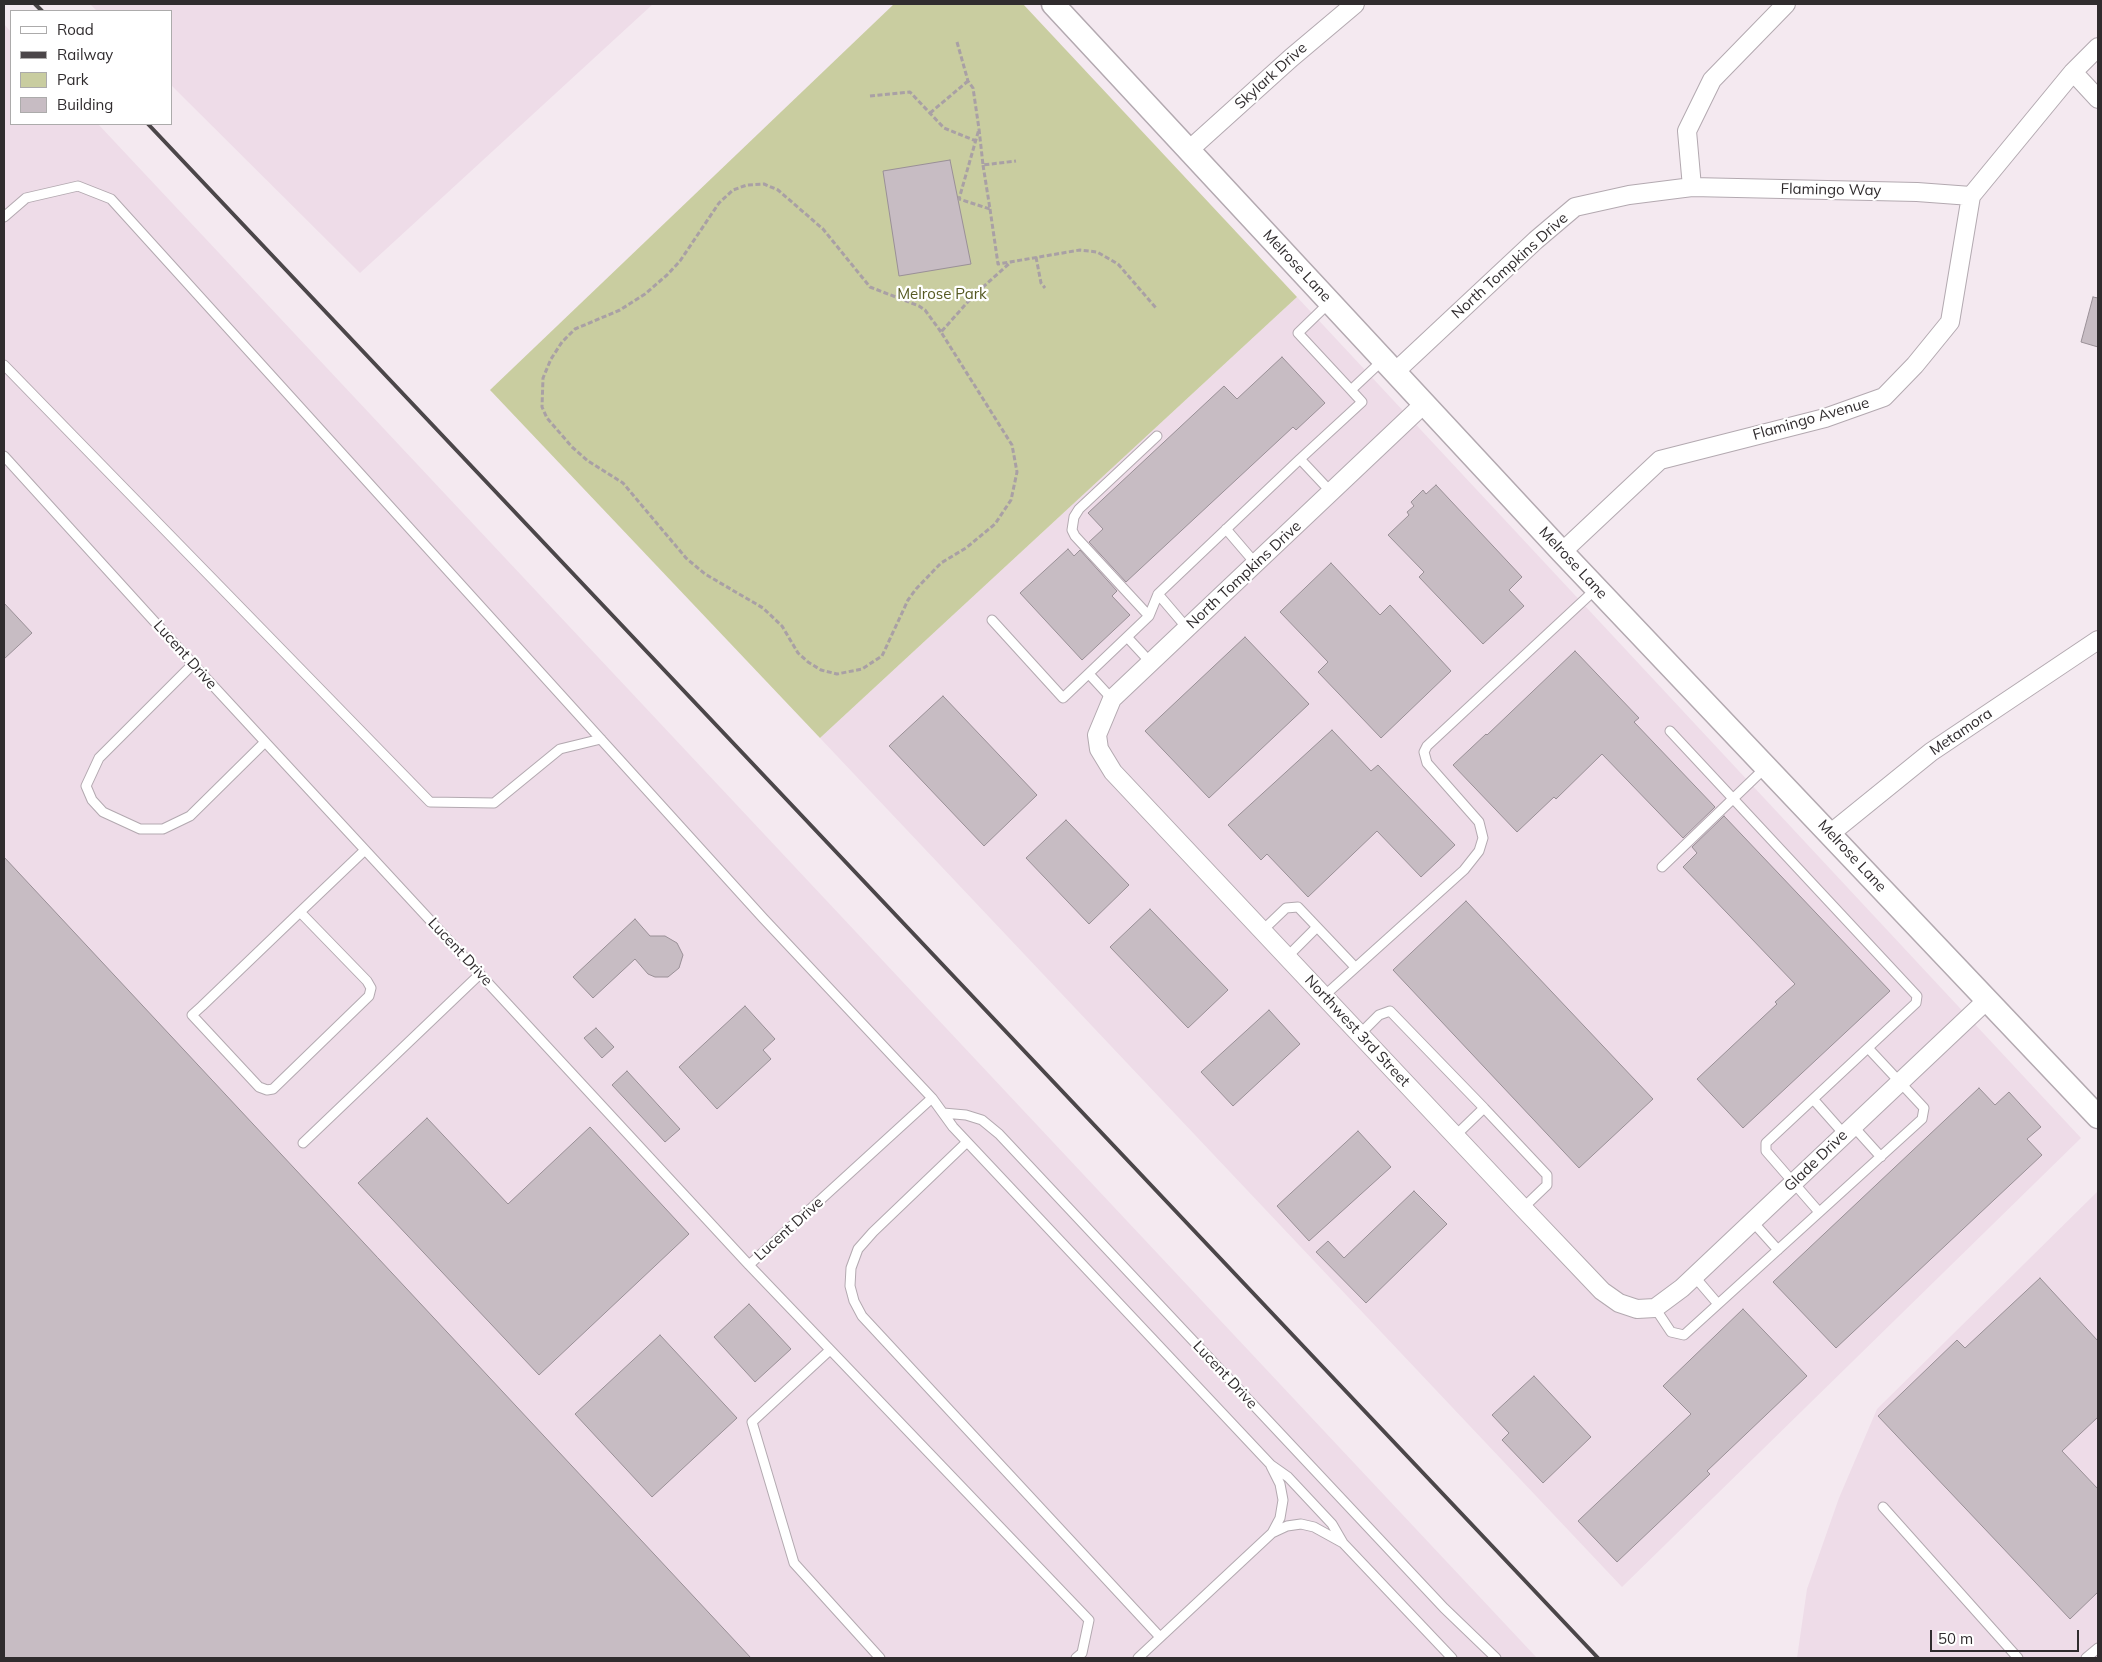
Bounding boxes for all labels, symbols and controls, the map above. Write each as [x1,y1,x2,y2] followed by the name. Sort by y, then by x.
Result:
[10,10,172,125] legend
[57,20,94,39] text: Road
[1231,39,1311,113] street label: Skylark Drive
[57,45,113,64] text: Railway
[57,70,89,89] text: Park
[57,95,113,114] text: Building
[1780,180,1882,200] street label: Flamingo Way
[1448,209,1572,323] street label: North Tompkins Drive
[1259,226,1335,306] street label: Melrose Lane
[897,285,987,303] park label: Melrose Park
[1751,394,1871,444] street label: Flamingo Avenue
[1183,517,1305,633] street label: North Tompkins Drive
[1535,523,1611,603] street label: Melrose Lane
[149,617,221,693] street label: Lucent Drive
[1926,705,1996,759] street label: Metamora
[1814,816,1890,896] street label: Melrose Lane
[424,914,496,990] street label: Lucent Drive
[1301,971,1413,1091] street label: Northwest 3rd Street
[1781,1126,1851,1196] street label: Glade Drive
[751,1193,827,1265] street label: Lucent Drive
[1189,1337,1261,1413] street label: Lucent Drive
[1932,1620,2081,1652] scale bar
[1938,1629,1973,1648] text: 50 m

